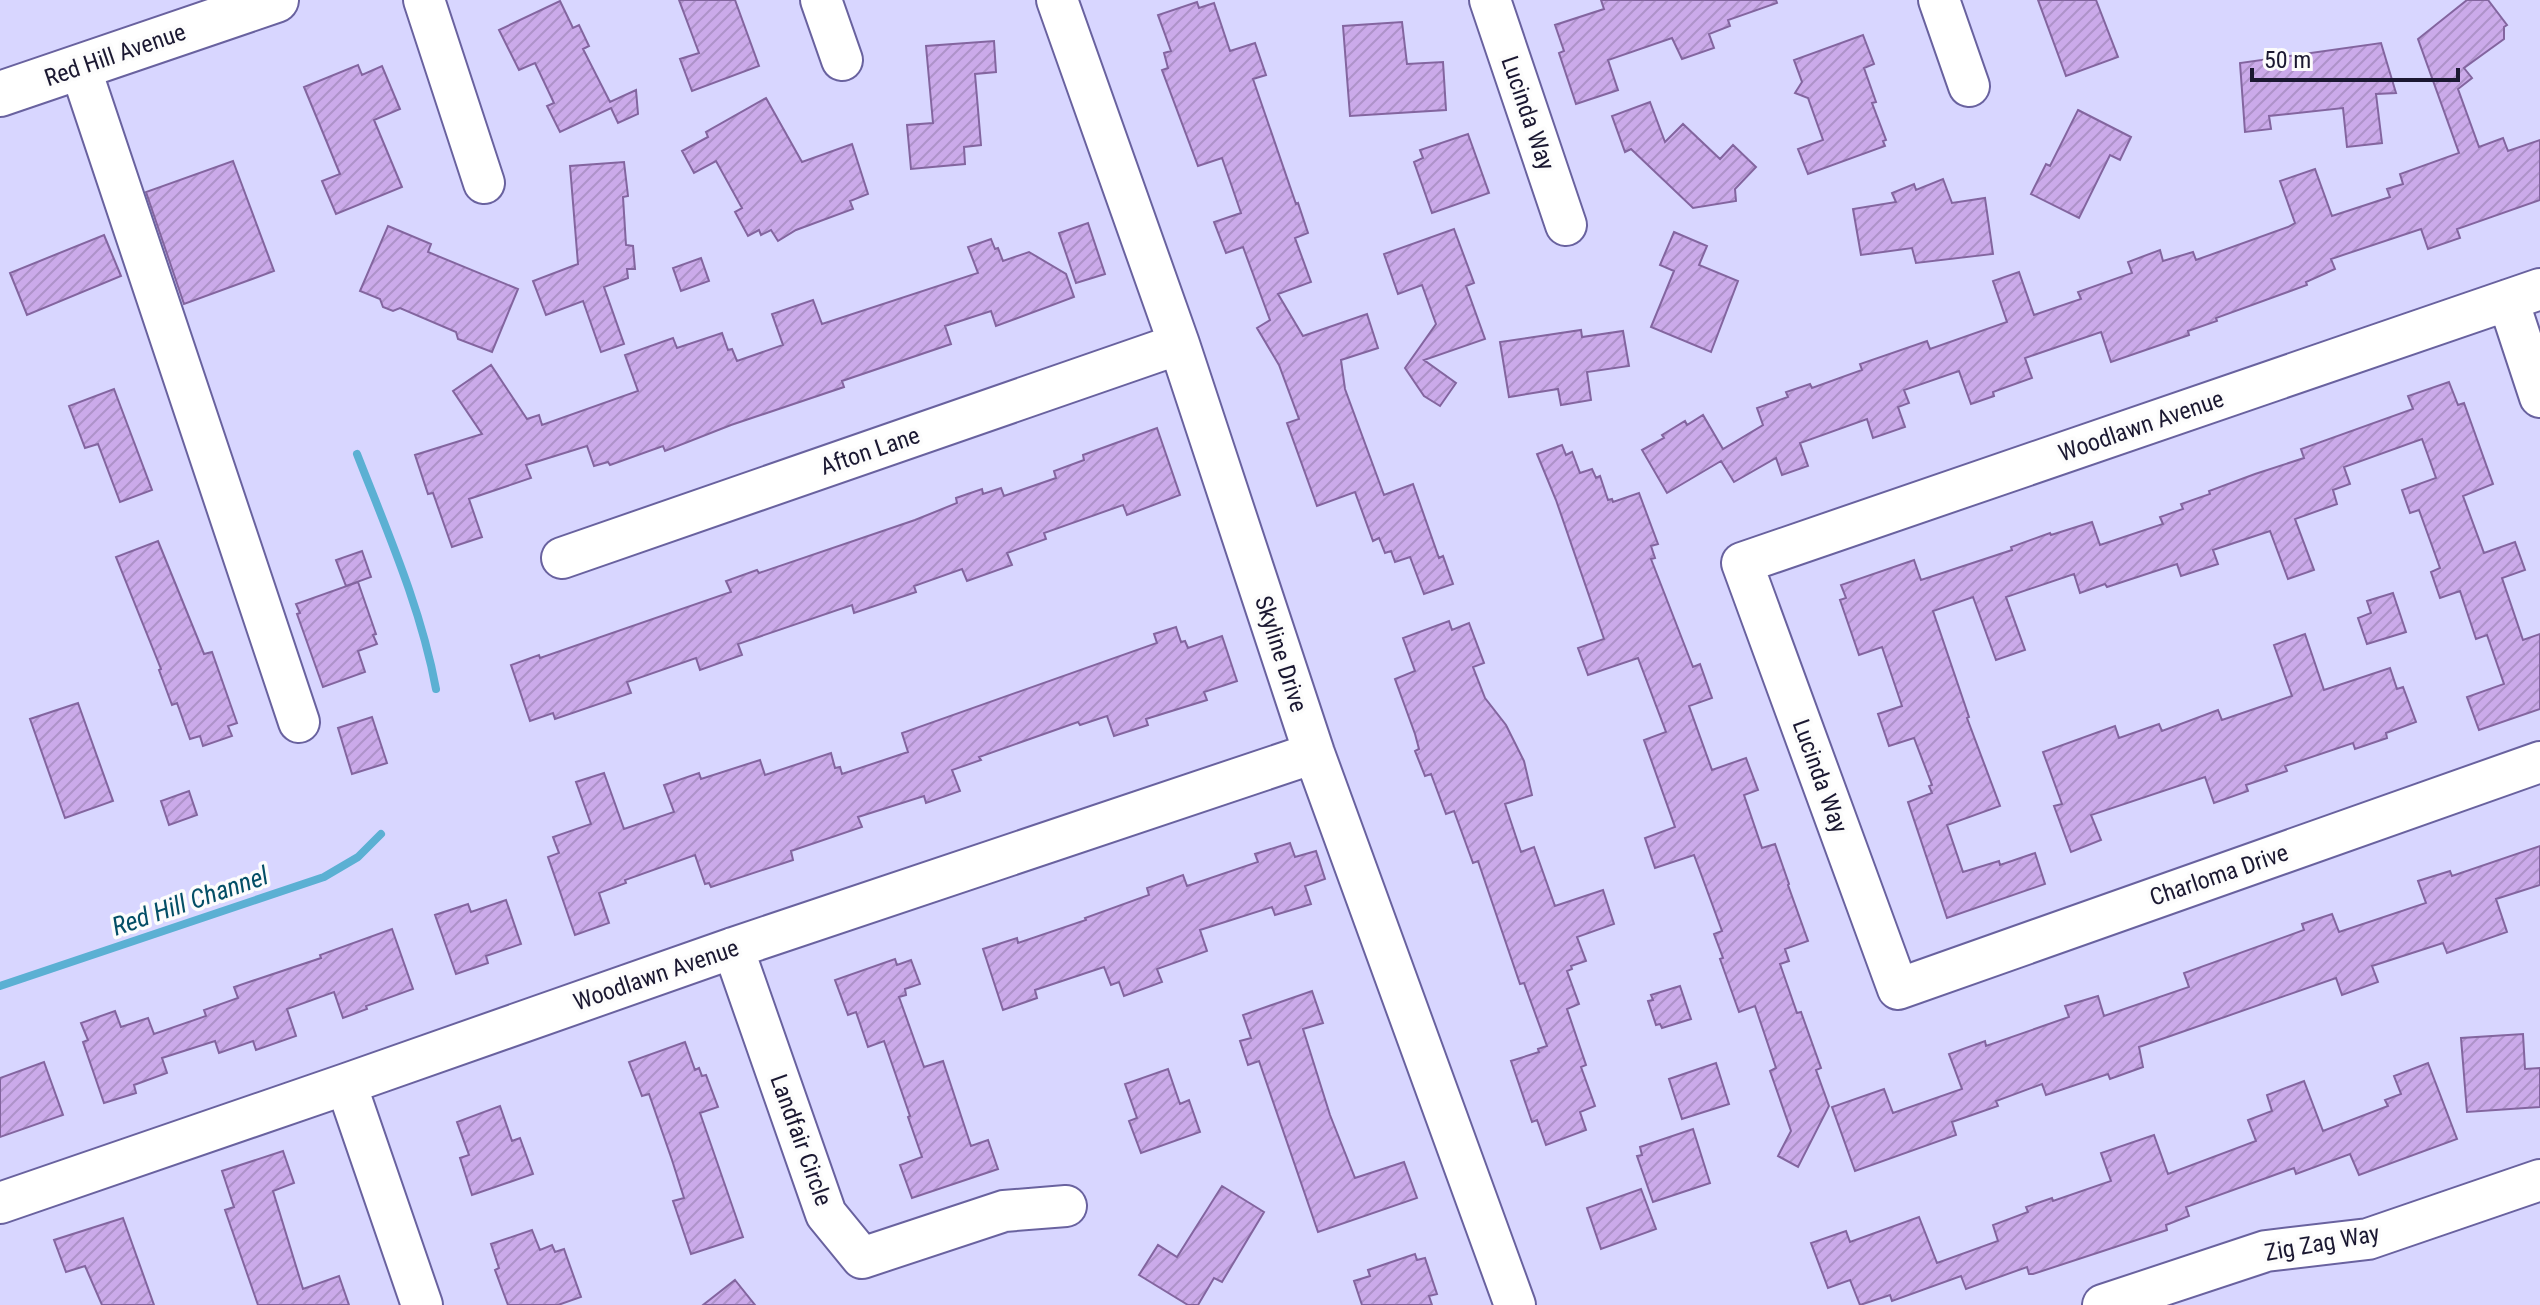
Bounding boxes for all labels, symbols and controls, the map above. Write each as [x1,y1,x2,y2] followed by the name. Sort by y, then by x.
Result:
[41,18,189,92] street label: Red Hill Avenue
[2252,32,2458,82] scale bar
[2264,46,2311,74] text: 50 m
[1495,52,1561,174] street label: Lucinda Way
[2055,385,2227,467] street label: Woodlawn Avenue
[817,421,923,481] street label: Afton Lane
[1249,592,1313,716] street label: Skyline Drive
[1787,715,1853,837] street label: Lucinda Way
[2146,838,2292,912] street label: Charloma Drive
[108,860,273,942] water label: Red Hill Channel
[570,934,742,1016] street label: Woodlawn Avenue
[764,1070,838,1210] street label: Landfair Circle
[2262,1219,2382,1267] street label: Zig Zag Way

